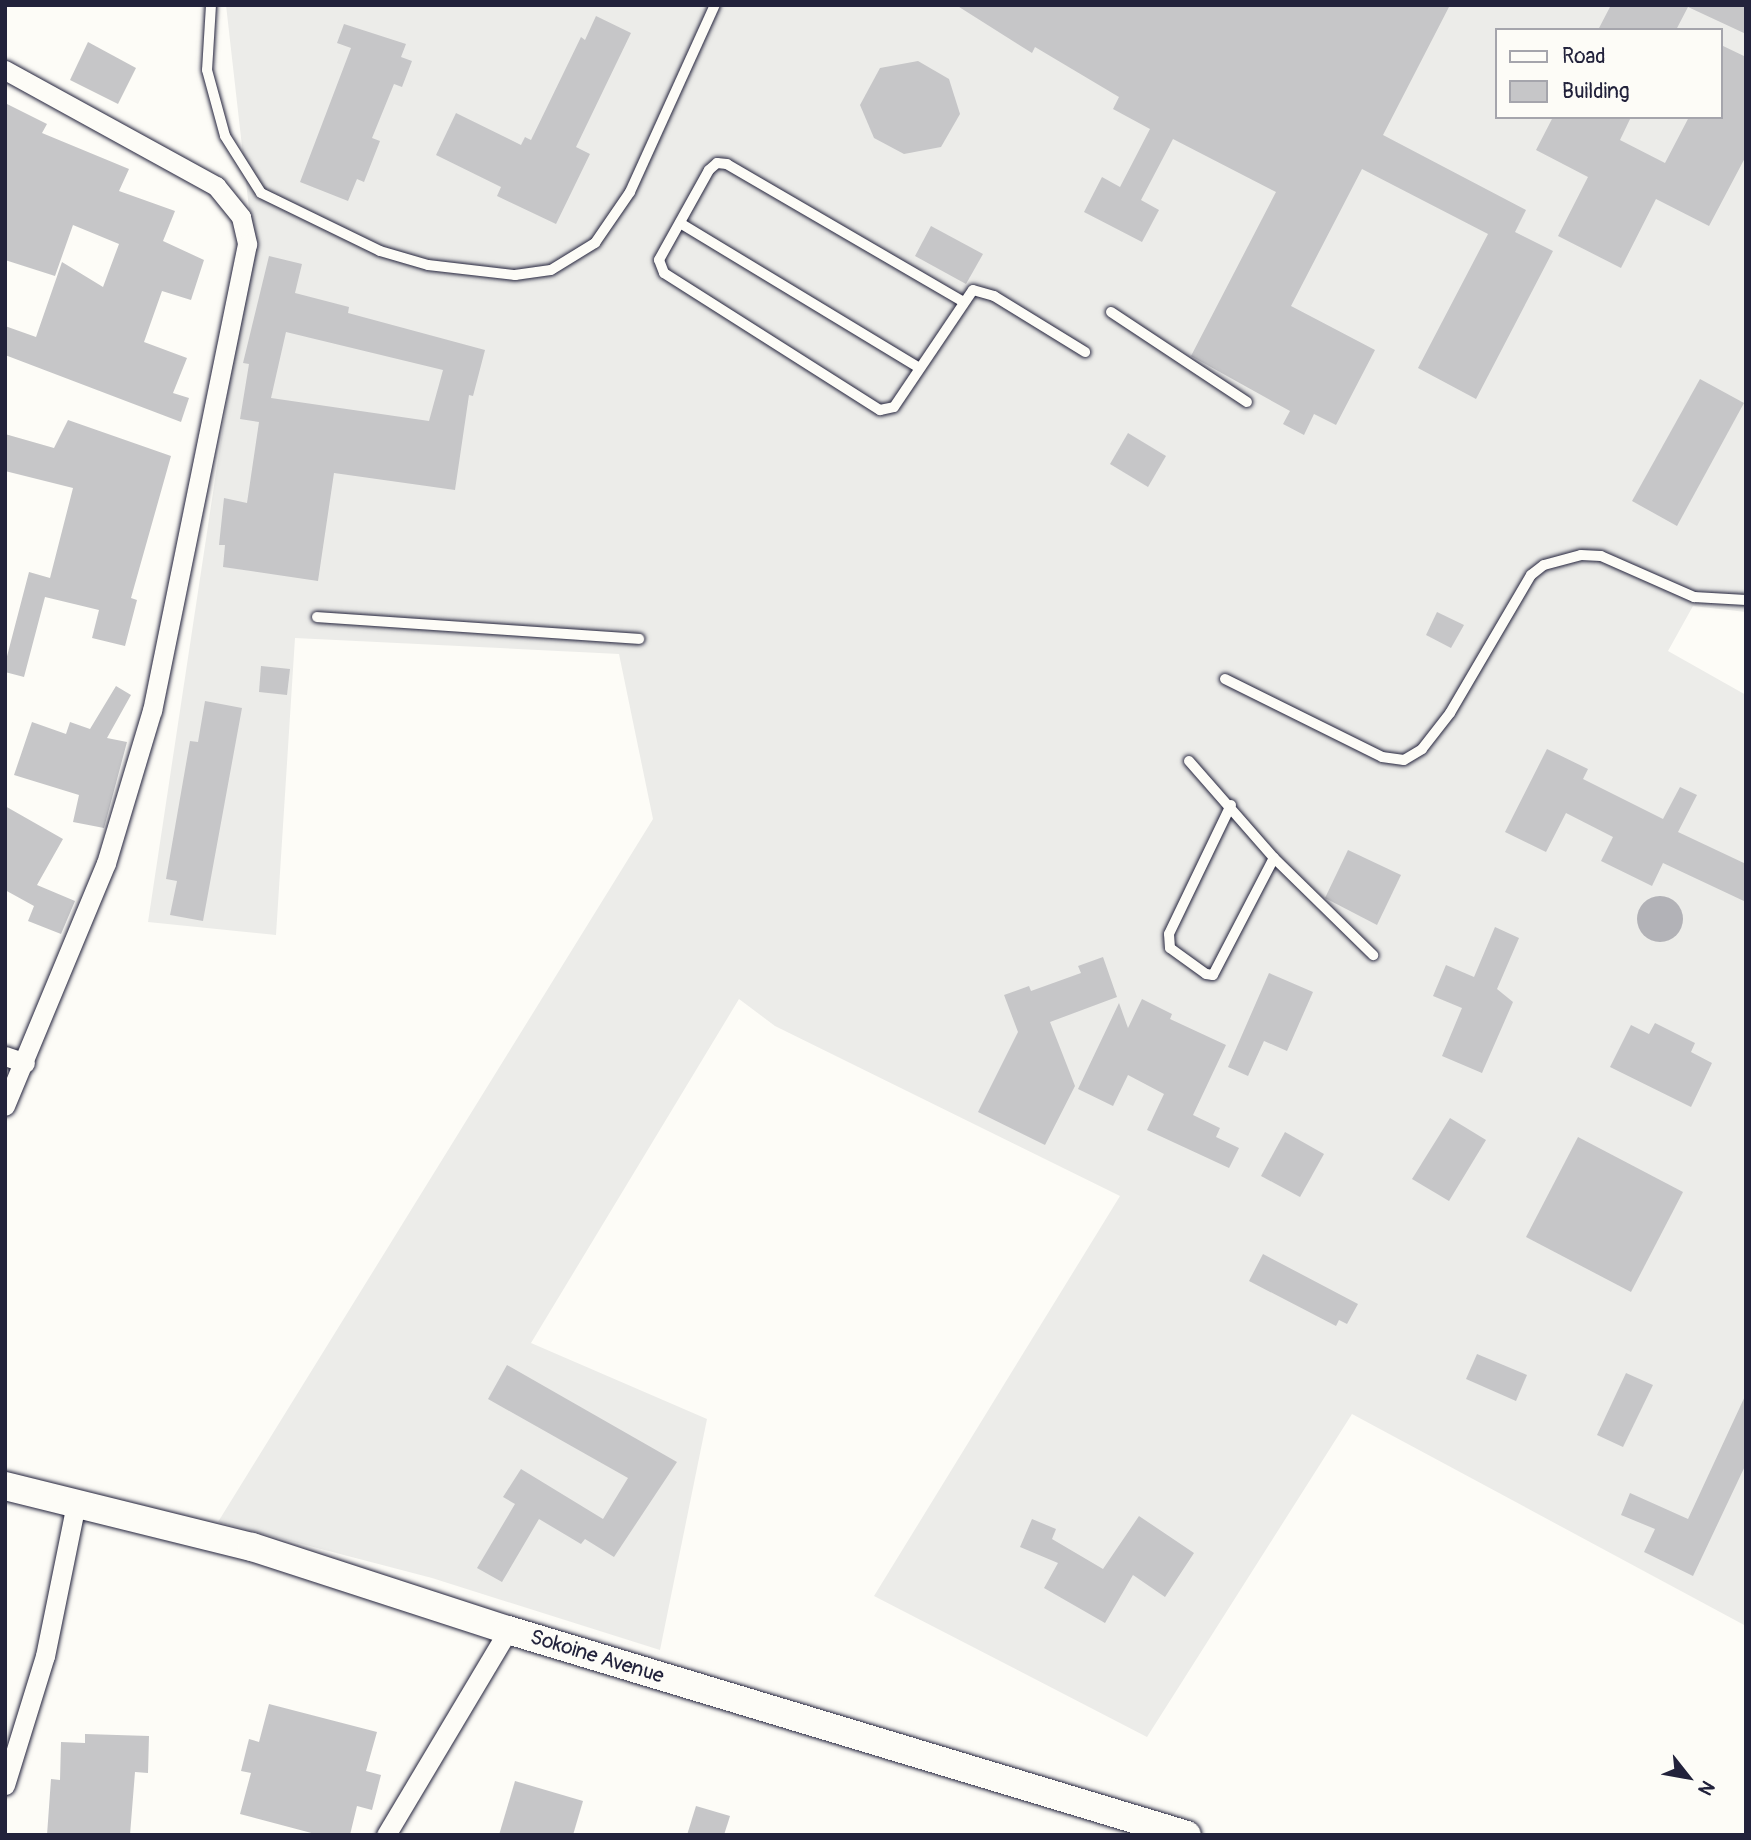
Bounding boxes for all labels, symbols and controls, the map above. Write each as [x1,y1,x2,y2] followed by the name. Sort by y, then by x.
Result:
[1496,28,1723,119] legend
[1562,43,1606,70] text: Road
[1562,78,1629,105] text: Building
[527,1625,667,1689] street label: Sokoine Avenue
[1653,1742,1723,1812] north arrow
[1692,1776,1720,1800] text: N

